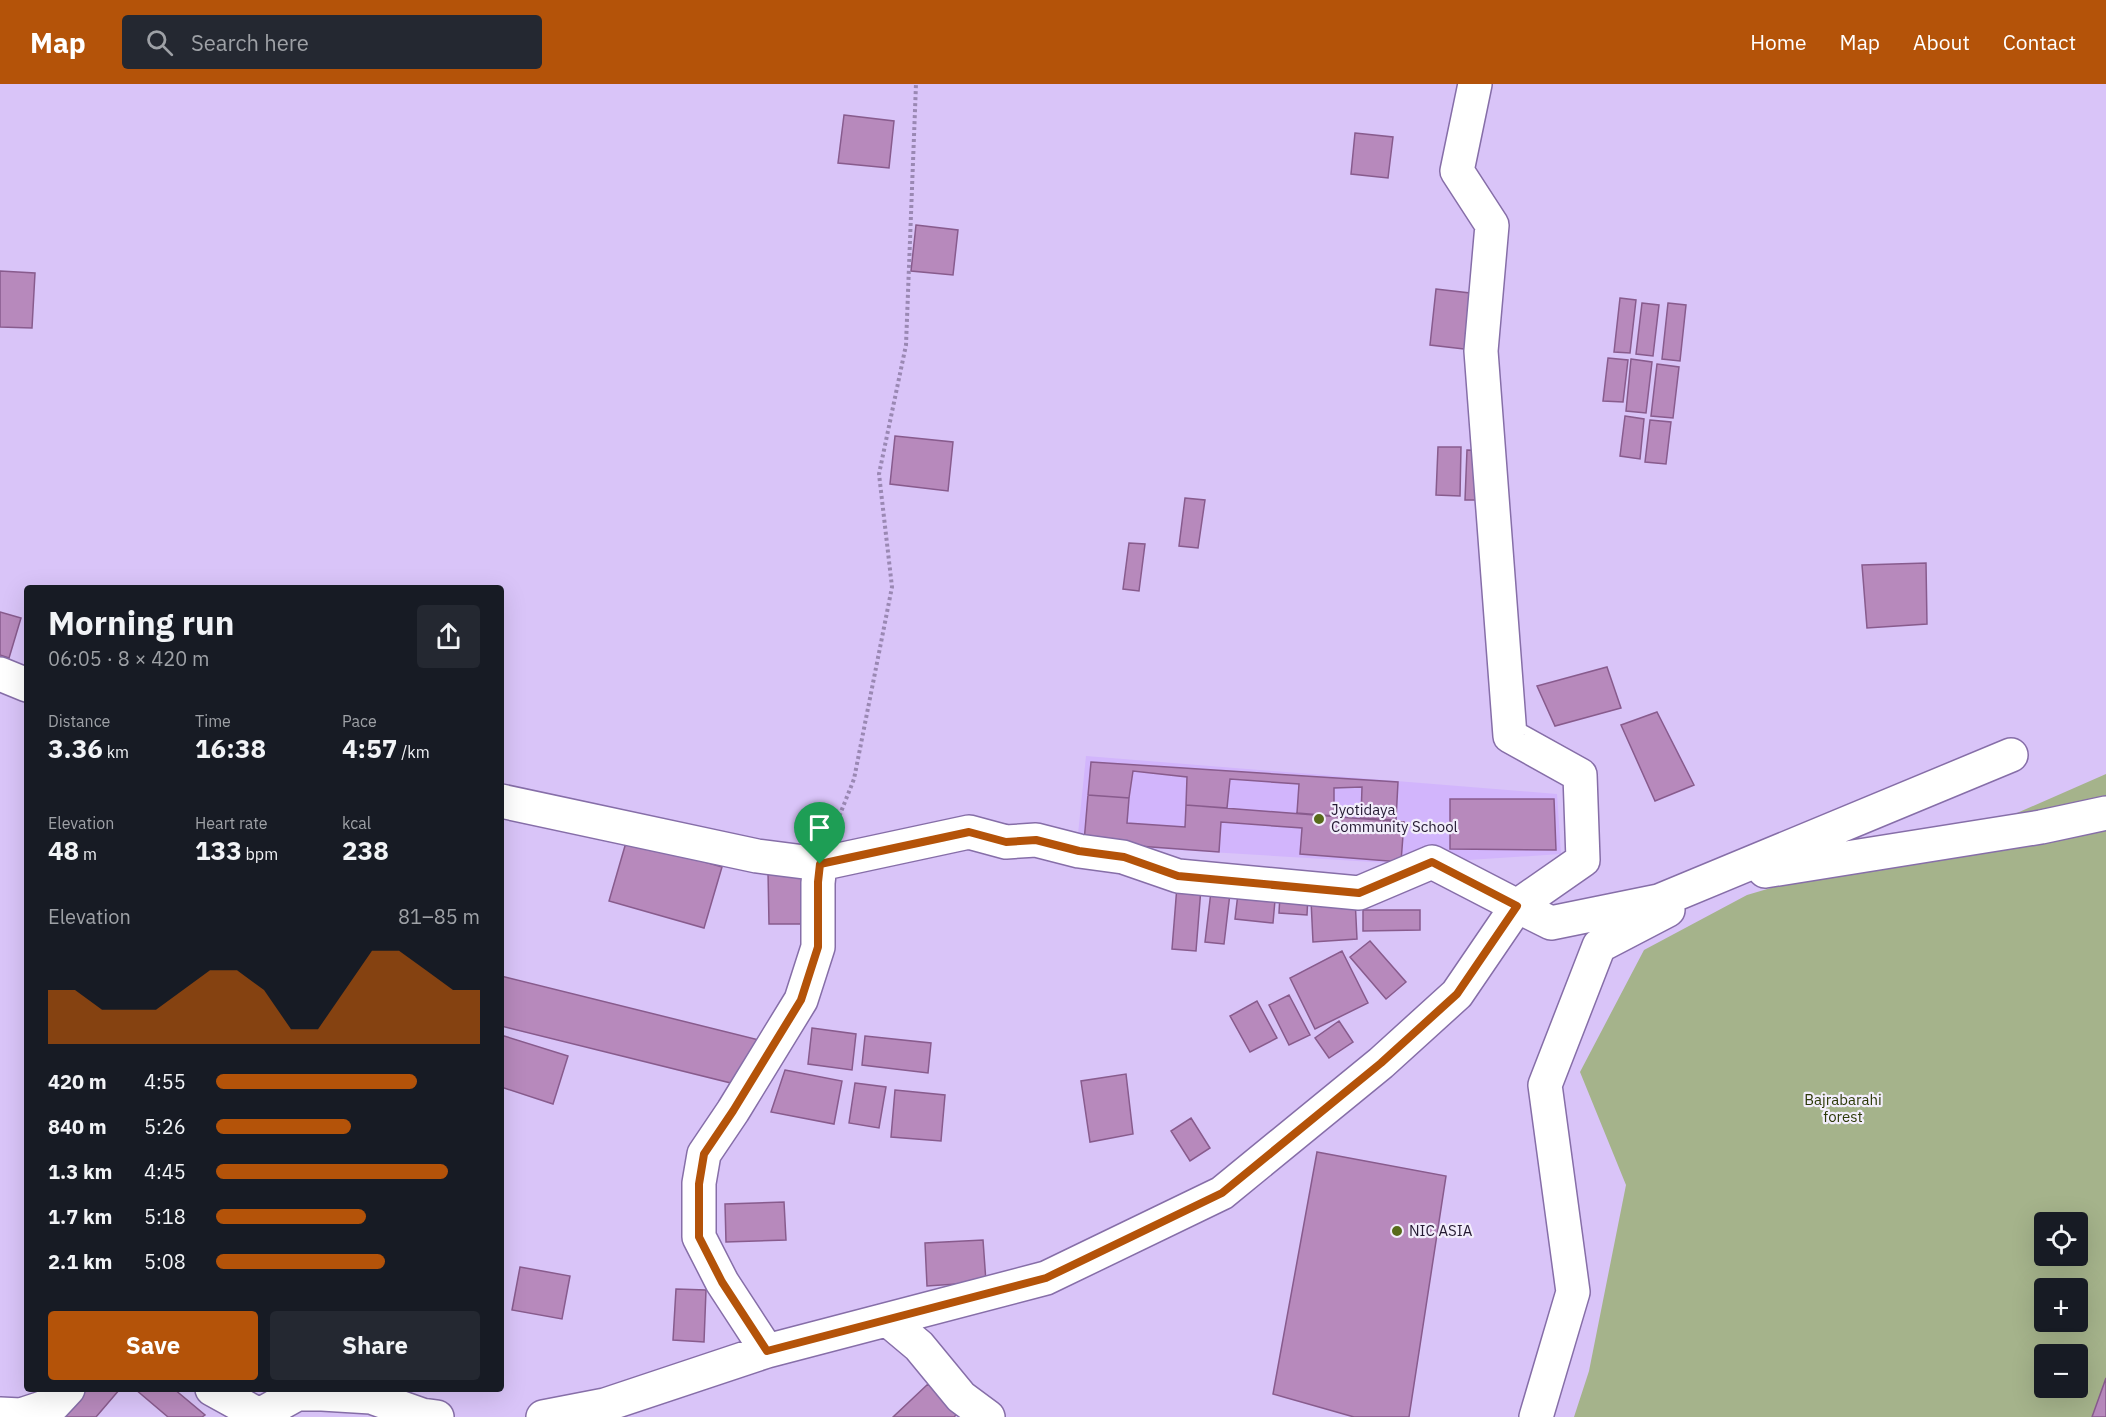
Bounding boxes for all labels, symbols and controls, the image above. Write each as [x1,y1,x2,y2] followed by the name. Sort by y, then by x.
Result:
[122,15,542,69] search box
[30,24,86,61] text: Map
[143,26,176,59] icon: search
[191,28,309,57] text: Search here
[1750,28,1807,56] text: Home
[1840,28,1880,56] text: Map
[1913,28,1970,56] text: About
[2003,28,2076,56] text: Contact
[48,601,234,644] text: Morning run
[417,605,480,668] button: share
[48,645,209,672] text: 06:05 · 8 × 420 m
[48,711,110,731] text: Distance
[195,711,231,731] text: Time
[342,711,377,731] text: Pace
[48,731,103,765] text: 3.36
[195,731,266,765] text: 16:38
[342,731,397,765] text: 4:57
[103,742,129,762] text: km
[397,742,430,762] text: /km
[1331,800,1458,836] place label: Jyotidaya Community School
[794,802,845,864] pin
[803,811,836,844] icon: arrive
[1312,812,1326,826] marker: Jyotidaya Community School
[48,813,114,833] text: Elevation
[195,813,268,833] text: Heart rate
[342,813,371,833] text: kcal
[48,833,79,867] text: 48
[195,833,242,867] text: 133
[342,833,389,867] text: 238
[79,844,97,864] text: m
[242,844,278,864] text: bpm
[48,903,131,930] text: Elevation
[398,903,480,930] text: 81–85 m
[48,1068,107,1095] text: 420 m
[144,1068,186,1095] text: 4:55
[1804,1090,1882,1126] park label: Bajrabarahi forest
[48,1113,107,1140] text: 840 m
[144,1113,186,1140] text: 5:26
[48,1158,112,1185] text: 1.3 km
[144,1158,186,1185] text: 4:45
[48,1203,112,1230] text: 1.7 km
[144,1203,186,1230] text: 5:18
[2034,1212,2088,1398] map controls
[2034,1212,2088,1266] button: locate
[1409,1221,1473,1240] place label: NIC ASIA
[1390,1224,1404,1238] marker: NIC ASIA
[48,1248,112,1275] text: 2.1 km
[144,1248,186,1275] text: 5:08
[2034,1278,2088,1332] button: +
[48,1311,258,1380] button: Save
[270,1311,480,1380] button: Share
[2034,1344,2088,1398] button: −

